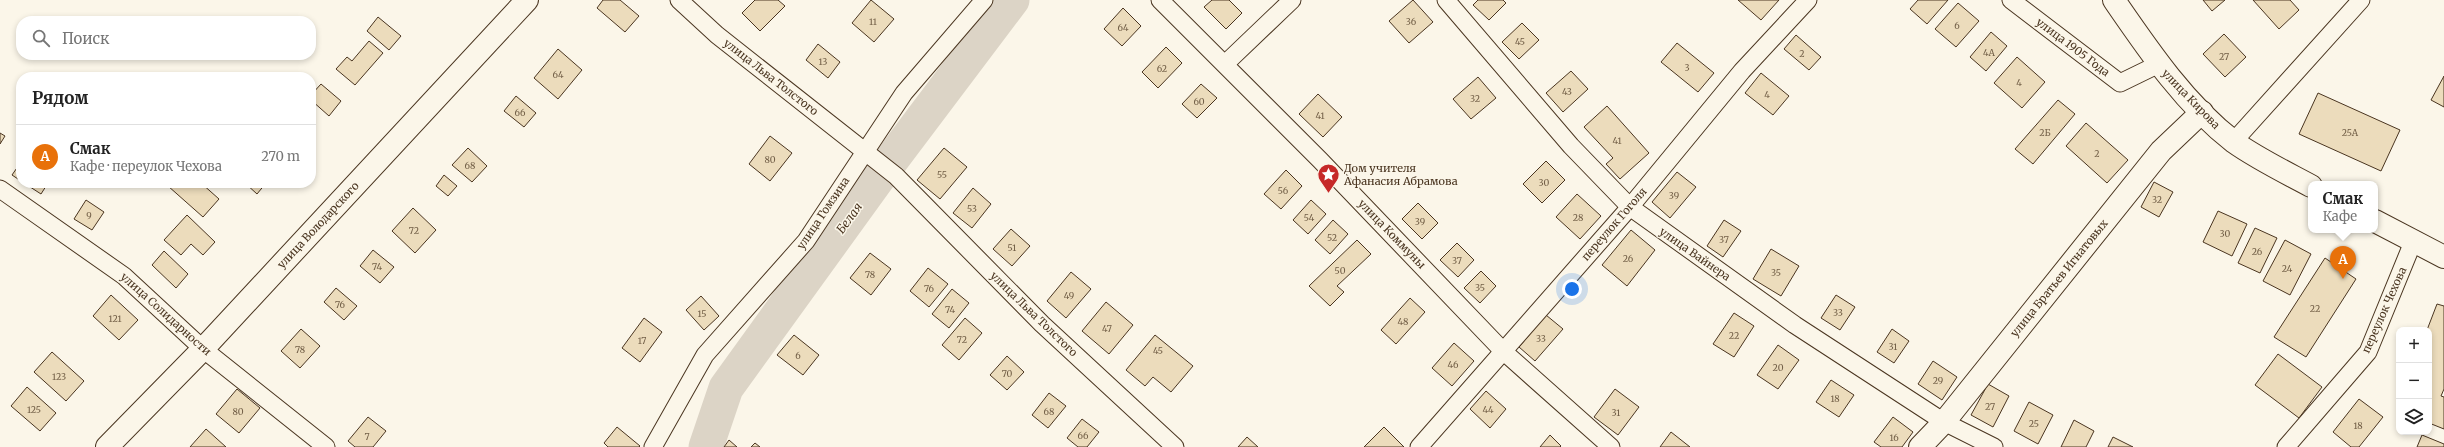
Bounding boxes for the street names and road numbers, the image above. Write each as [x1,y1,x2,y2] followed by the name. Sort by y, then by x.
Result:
[2033,15,2113,79] street label: улица 1905 Года
[721,36,821,119] street label: улица Льва Толстого
[2159,66,2223,132] street label: улица Кирова
[794,174,852,252] street label: улица Гомзина
[274,178,362,271] street label: улица Володарского
[1578,184,1650,263] street label: переулок Гоголя
[1355,196,1429,272] street label: улица Коммуны
[2007,216,2111,340] street label: улица Братьев Игнатовых
[1657,224,1733,284] street label: улица Вайнера
[2359,265,2409,355] street label: переулок Чехова
[987,269,1081,360] street label: улица Льва Толстого
[118,270,215,359] street label: улица Солидарности

